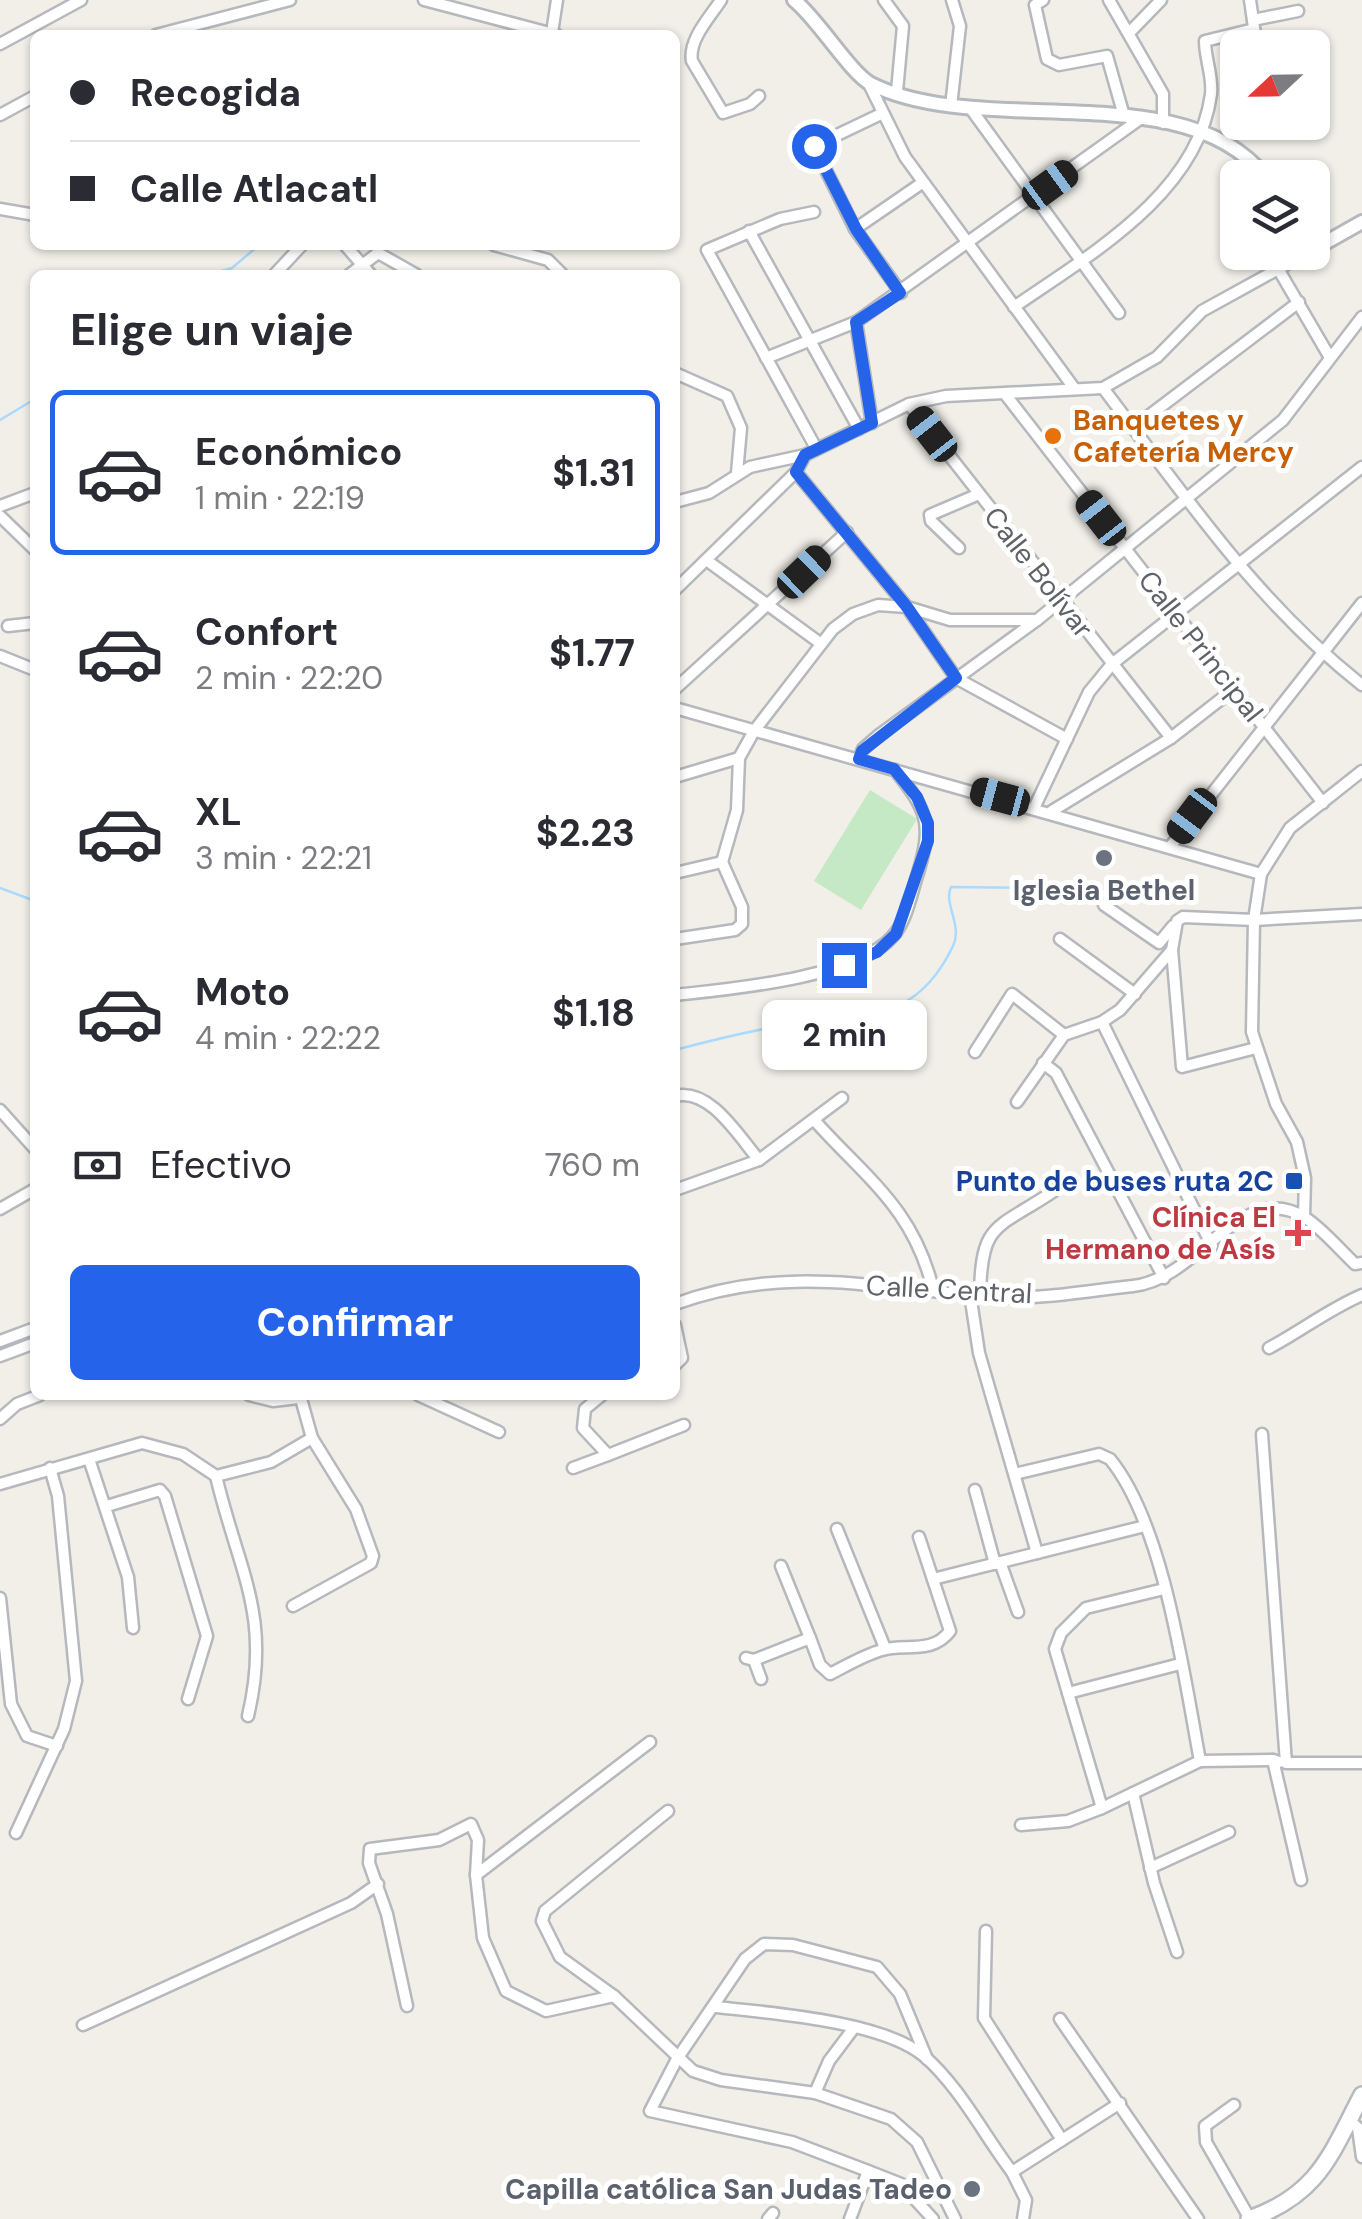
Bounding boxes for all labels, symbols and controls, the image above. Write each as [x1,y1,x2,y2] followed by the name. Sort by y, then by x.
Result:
[1220,30,1330,140] north arrow
[1220,30,1330,270] map controls
[130,68,301,118] text: Recogida
[792,124,837,169] route start
[1017,155,1083,215] car
[1220,160,1330,270] button: layers
[130,164,378,214] text: Calle Atlacatl
[70,300,354,359] text: Elige un viaje
[902,401,962,467] car
[1073,402,1294,471] place label: Banquetes y Cafetería Mercy
[1042,425,1064,447] marker: Banquetes y Cafetería Mercy
[195,427,402,477] text: Económico
[75,428,165,518] icon: car
[552,448,635,498] text: $1.31
[195,477,365,519] text: 1 min · 22:19
[1071,485,1131,551] car
[976,499,1101,645] street label: Calle Bolívar
[772,540,836,604] car
[1130,563,1271,730] street label: Calle Principal
[195,607,338,657] text: Confort
[75,608,165,698] icon: car
[549,628,635,678] text: $1.77
[195,657,383,699] text: 2 min · 22:20
[967,775,1033,819] car
[1162,783,1222,849] car
[195,787,242,837] text: XL
[75,788,165,878] icon: car
[536,808,635,858] text: $2.23
[195,837,372,879] text: 3 min · 22:21
[1093,847,1115,869] marker: Iglesia Bethel
[1013,872,1195,909] place label: Iglesia Bethel
[822,943,867,988] route end
[195,967,290,1017] text: Moto
[75,968,165,1058] icon: car
[552,988,635,1038] text: $1.18
[762,1000,926,1070] callout: 2 min
[802,1014,887,1056] text: 2 min
[195,1017,381,1059] text: 4 min · 22:22
[70,1138,125,1193] icon: cash
[150,1140,292,1190] text: Efectivo
[545,1144,640,1186] text: 760 m
[956,1163,1274,1200] place label: Punto de buses ruta 2C
[1283,1170,1305,1192] marker: Punto de buses ruta 2C
[1045,1199,1276,1268] place label: Clínica El Hermano de Asís
[1285,1220,1311,1246] marker: Clínica El Hermano de Asís
[70,1265,640,1380] button: Confirmar
[865,1267,1033,1312] street label: Calle Central
[505,2171,952,2208] place label: Capilla católica San Judas Tadeo
[961,2178,983,2200] marker: Capilla católica San Judas Tadeo

